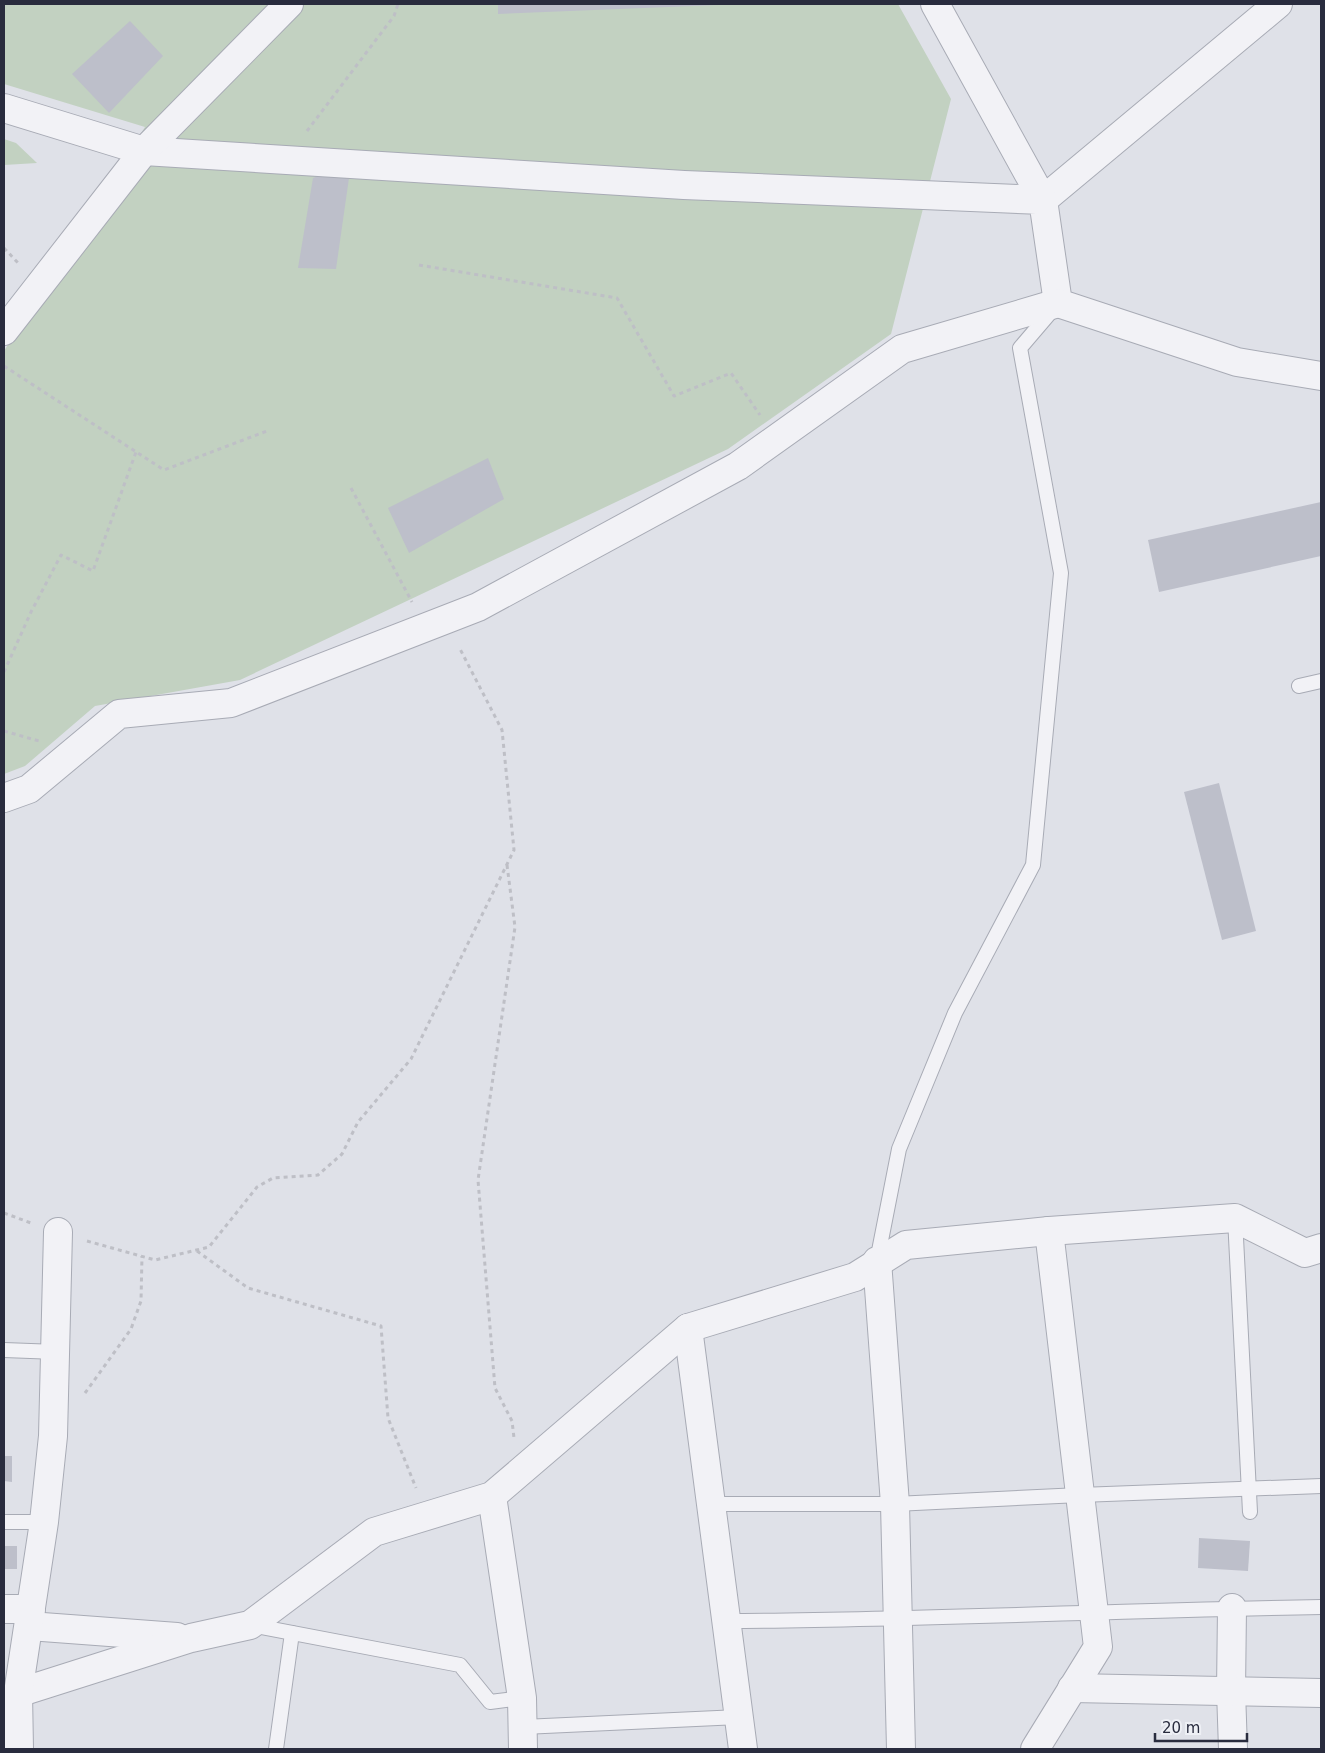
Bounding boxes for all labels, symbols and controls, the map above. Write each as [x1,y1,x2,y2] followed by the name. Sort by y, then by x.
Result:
[1155,1710,1248,1742] scale bar
[1162,1719,1200,1737] text: 20 m

